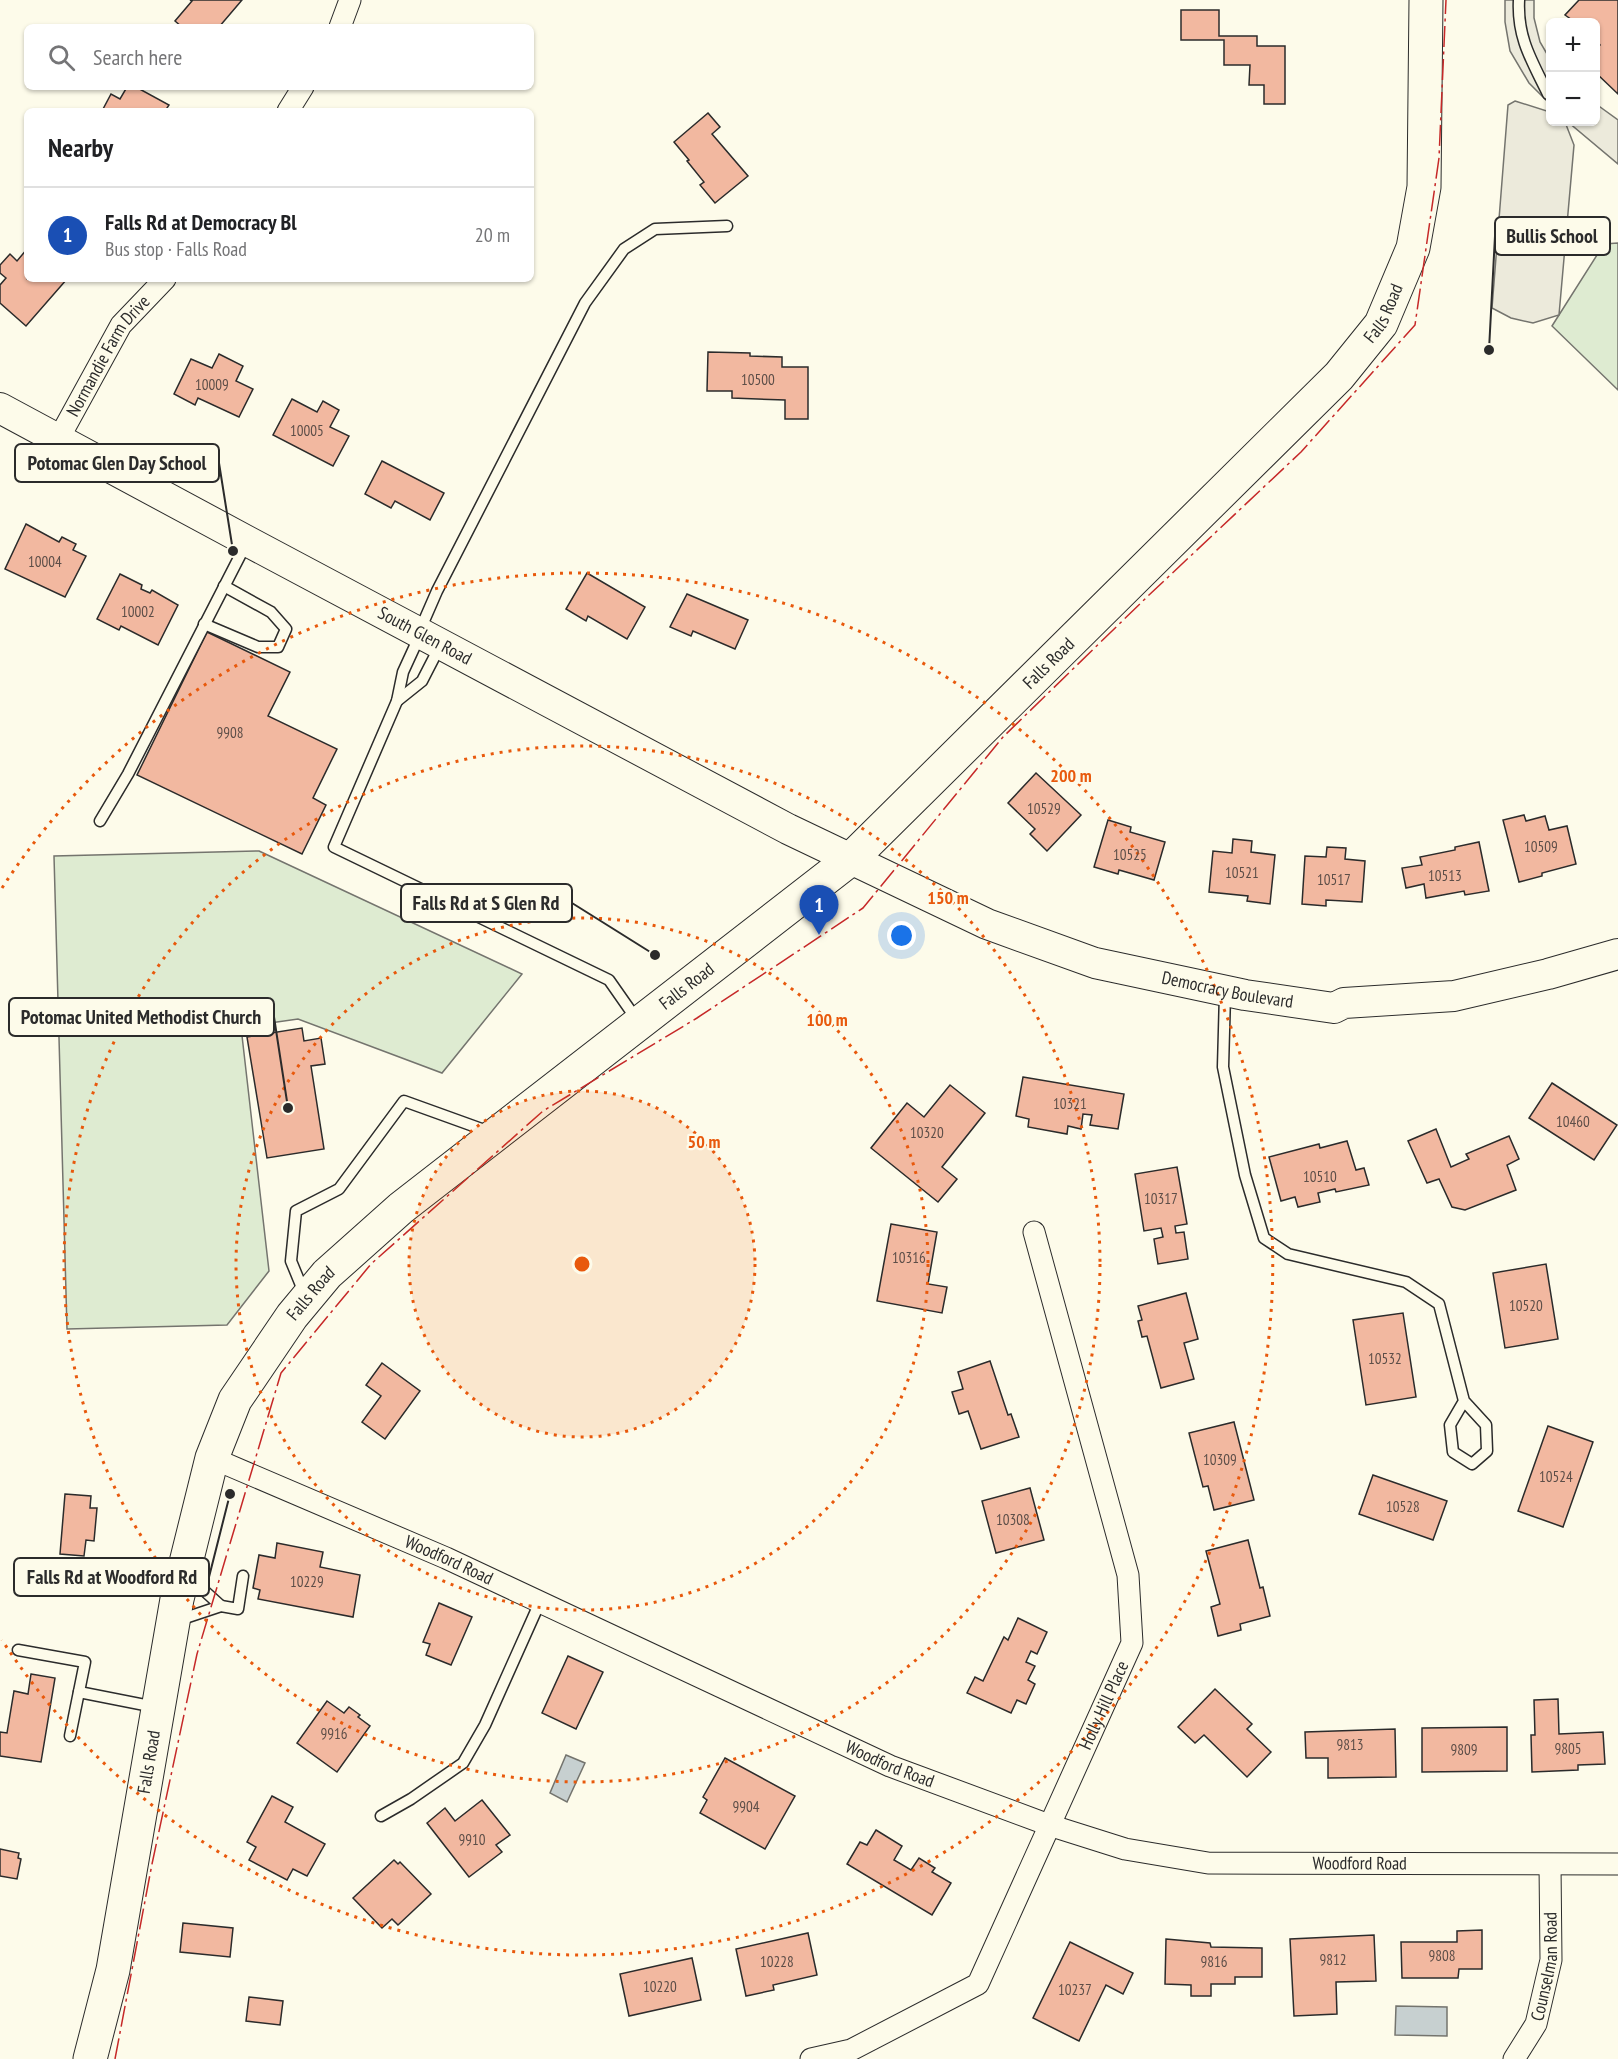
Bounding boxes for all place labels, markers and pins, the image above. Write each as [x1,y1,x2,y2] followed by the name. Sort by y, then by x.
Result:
[1495,217,1610,255] callout: Bullis School
[15,444,219,482] callout: Potomac Glen Day School
[401,884,572,922] callout: Falls Rd at S Glen Rd
[800,886,838,935] pin: 1
[9,998,274,1036] callout: Potomac United Methodist Church
[572,1254,592,1274] centre of rings
[14,1558,209,1596] callout: Falls Rd at Woodford Rd

